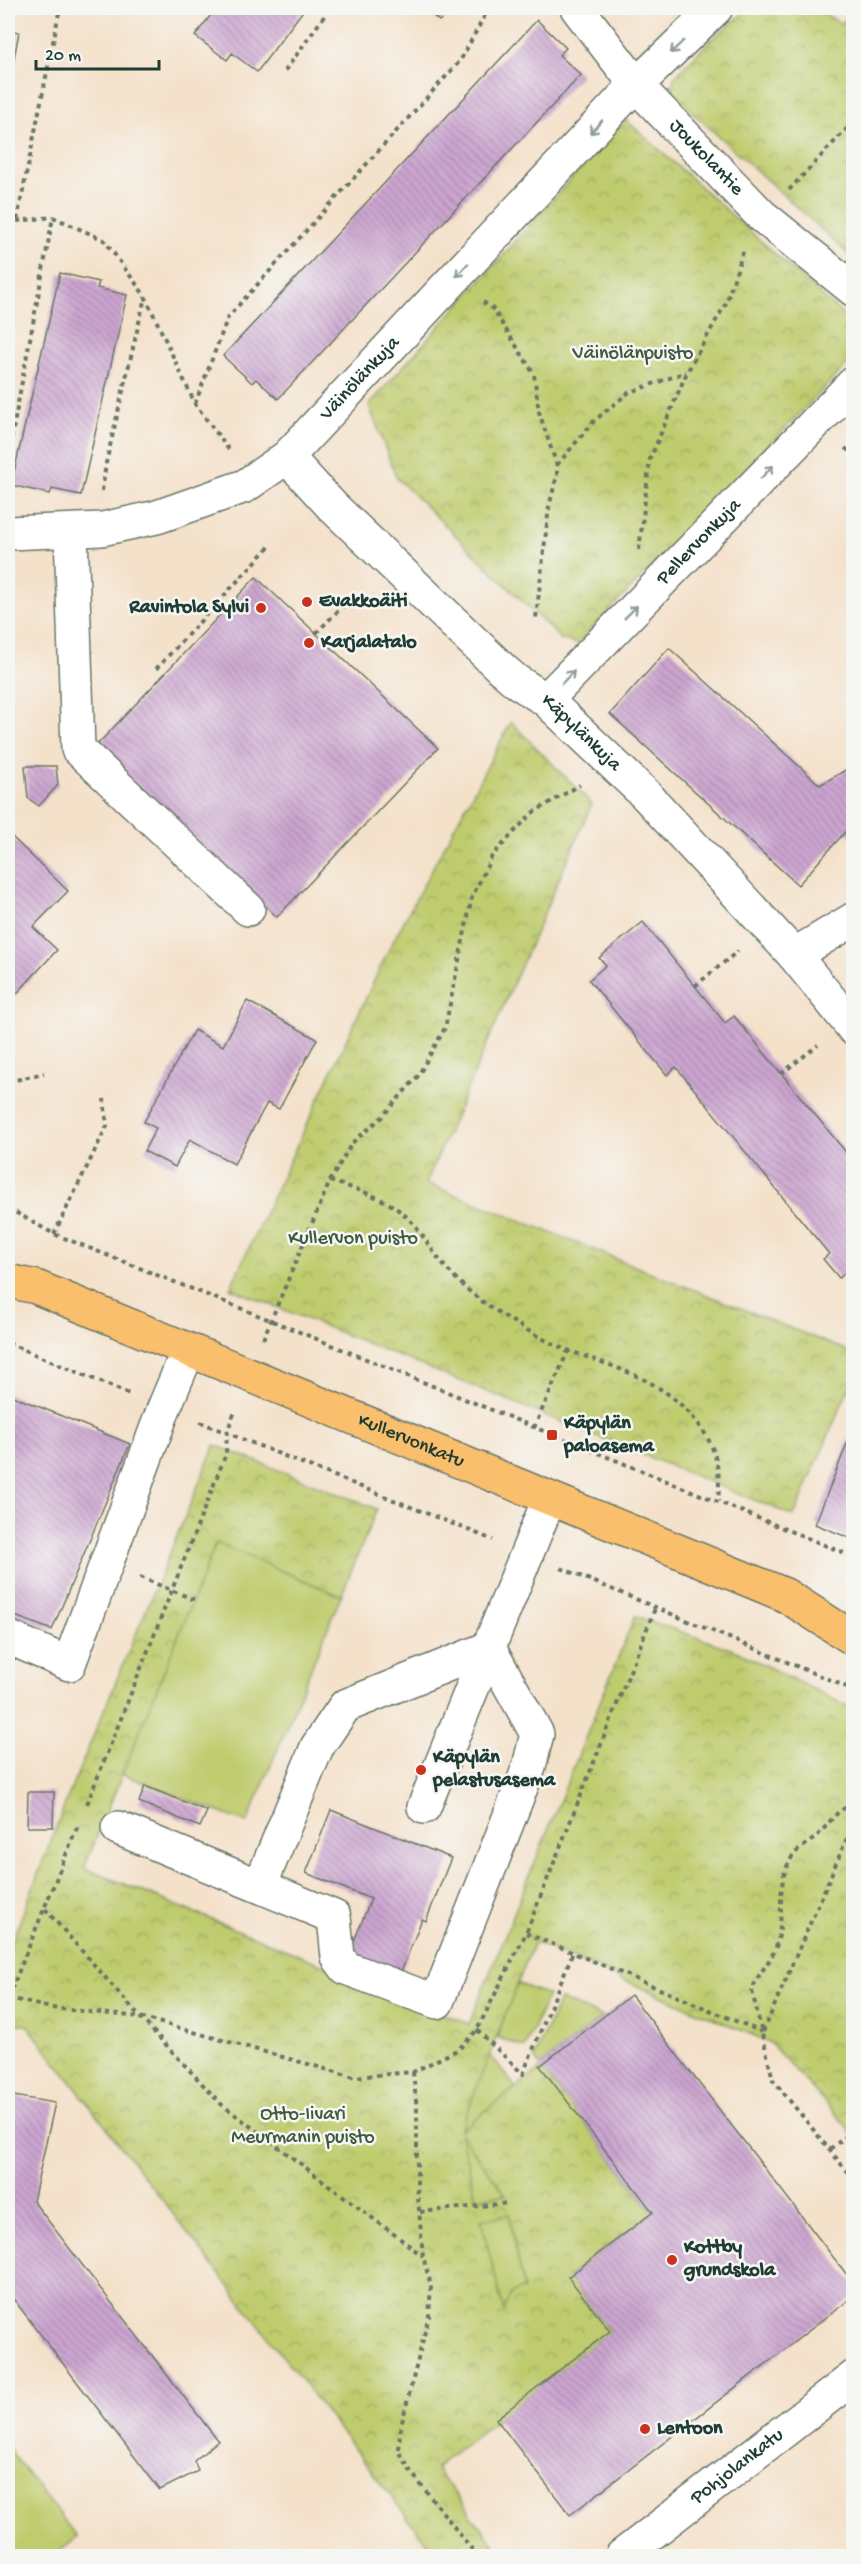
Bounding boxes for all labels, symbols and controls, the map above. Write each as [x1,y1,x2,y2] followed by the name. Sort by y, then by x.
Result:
[36,33,159,71] scale bar
[669,39,684,54] one-way arrow
[45,46,81,67] text: 20 m
[664,115,749,201] street label: Joukolantie
[588,120,603,135] one-way arrow
[455,262,470,277] one-way arrow
[315,331,406,426] street label: Väinölänkuja
[572,343,693,366] park label: Väinölänpuisto
[760,464,774,479] one-way arrow
[651,494,747,591] street label: Pellervonkuja
[319,591,408,614] place label: Evakkoäiti
[300,595,314,609] marker: Evakkoäiti
[128,597,249,620] place label: Ravintola Sylvi
[254,601,268,615] marker: Ravintola Sylvi
[624,604,639,619] one-way arrow
[320,632,417,655] place label: Karjalatalo
[302,636,316,650] marker: Karjalatalo
[561,669,575,684] one-way arrow
[536,690,626,777] street label: Käpylänkuja
[288,1228,418,1251] park label: Kullervon puisto
[354,1409,468,1474] street label: Kullervonkatu
[563,1413,655,1459] place label: Käpylän paloasema
[545,1428,559,1442] marker: Käpylän paloasema
[432,1747,556,1793] place label: Käpylän pelastusasema
[414,1763,428,1777] marker: Käpylän pelastusasema
[231,2104,375,2150] park label: Otto-Iivari Meurmanin puisto
[683,2237,776,2283] place label: Kottby grundskola
[665,2253,679,2267] marker: Kottby grundskola
[657,2418,723,2441] place label: Lentoon
[638,2422,652,2436] marker: Lentoon
[686,2423,789,2510] street label: Pohjolankatu

